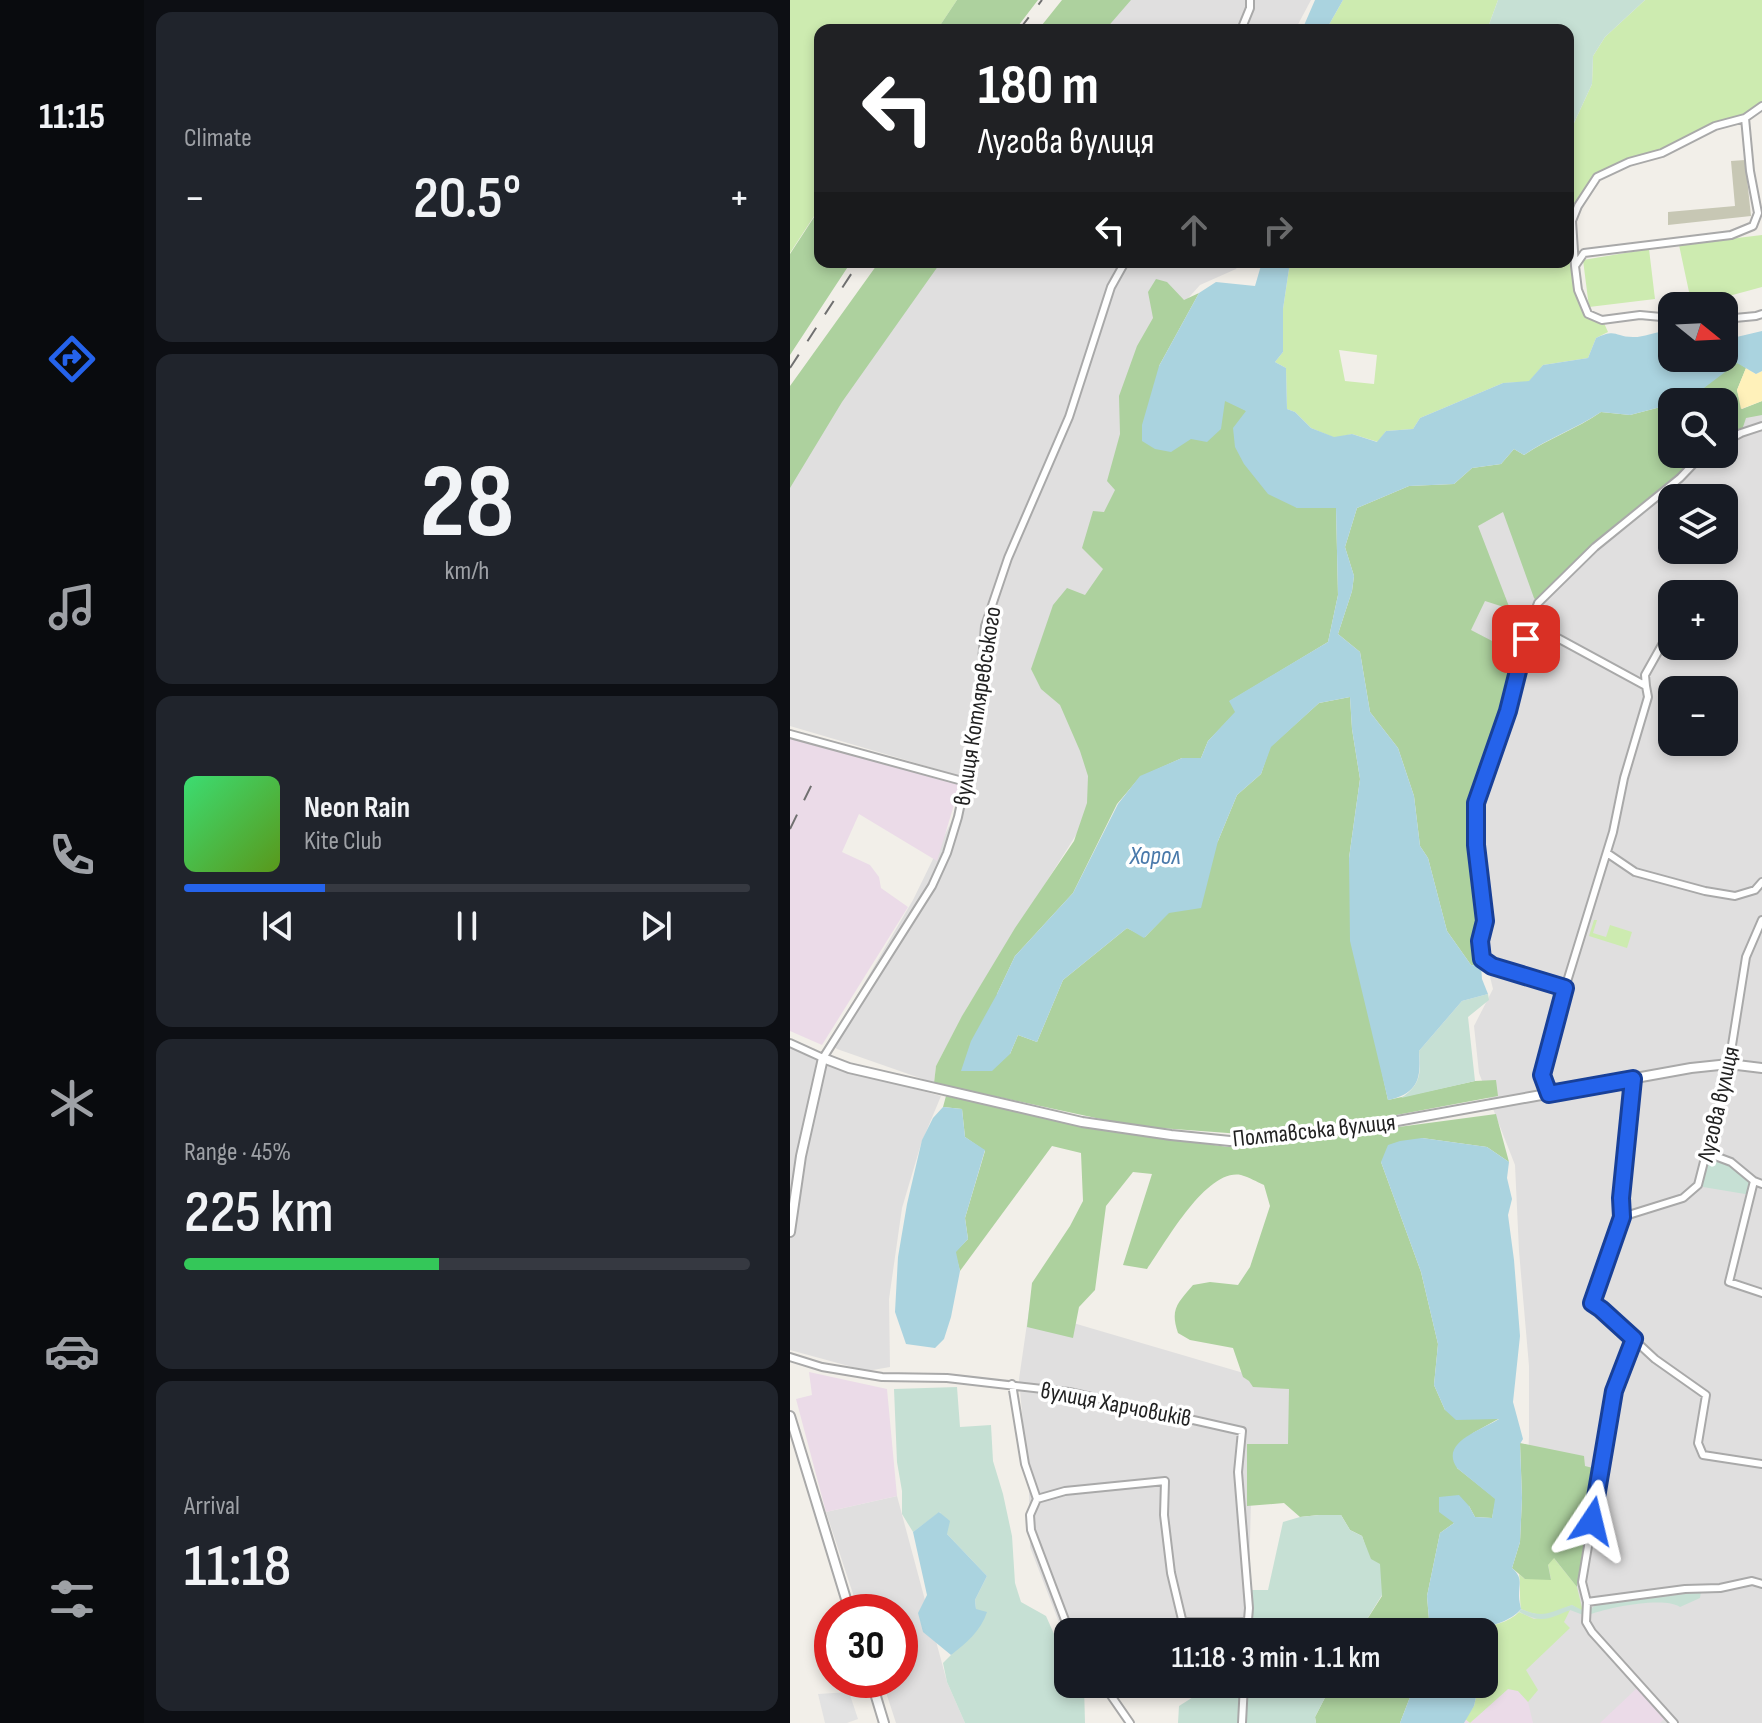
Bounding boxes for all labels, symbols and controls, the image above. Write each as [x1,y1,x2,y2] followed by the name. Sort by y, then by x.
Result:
[978,53,1099,120] text: 180 m
[846,56,950,160] icon: left
[39,96,105,139] text: 11:15
[978,121,1154,164] text: Лугова вулиця
[184,123,252,154] text: Climate
[413,163,521,235] text: 20.5°
[184,172,206,225] text: −
[728,172,750,225] text: +
[1088,208,1132,252] icon: left
[1172,208,1216,252] icon: ahead
[1256,208,1300,252] icon: right
[1658,292,1738,372] north arrow
[1658,292,1738,756] map controls
[44,331,100,387] icon: directions
[1658,388,1738,468] button: search
[420,441,514,566] text: 28
[1658,484,1738,564] button: layers
[445,556,489,587] text: km/h
[44,579,100,635] icon: music
[1658,580,1738,660] button: +
[947,605,1008,808] street label: вулиця Котляревського
[1492,605,1560,673] pin
[1504,617,1548,661] icon: arrive
[1658,676,1738,756] button: −
[304,790,410,826] text: Neon Rain
[304,826,382,857] text: Kite Club
[44,827,100,883] icon: phone
[1129,841,1180,872] water label: Хорол
[256,904,300,948] icon: previous
[445,904,489,948] icon: pause
[634,904,678,948] icon: next
[1691,1044,1746,1166] street label: Лугова вулиця
[44,1075,100,1131] icon: climate
[1231,1108,1397,1153] street label: Полтавська вулиця
[184,1137,291,1168] text: Range · 45%
[184,1177,334,1249] text: 225 km
[44,1323,100,1379] icon: car
[1038,1376,1194,1433] street label: вулиця Харчовиків
[1550,1479,1634,1563] position arrow
[184,1491,240,1522] text: Arrival
[184,1531,291,1603] text: 11:18
[44,1571,100,1627] icon: filters
[814,1594,918,1698] speed limit sign: 30
[1172,1640,1380,1676] text: 11:18 · 3 min · 1.1 km

